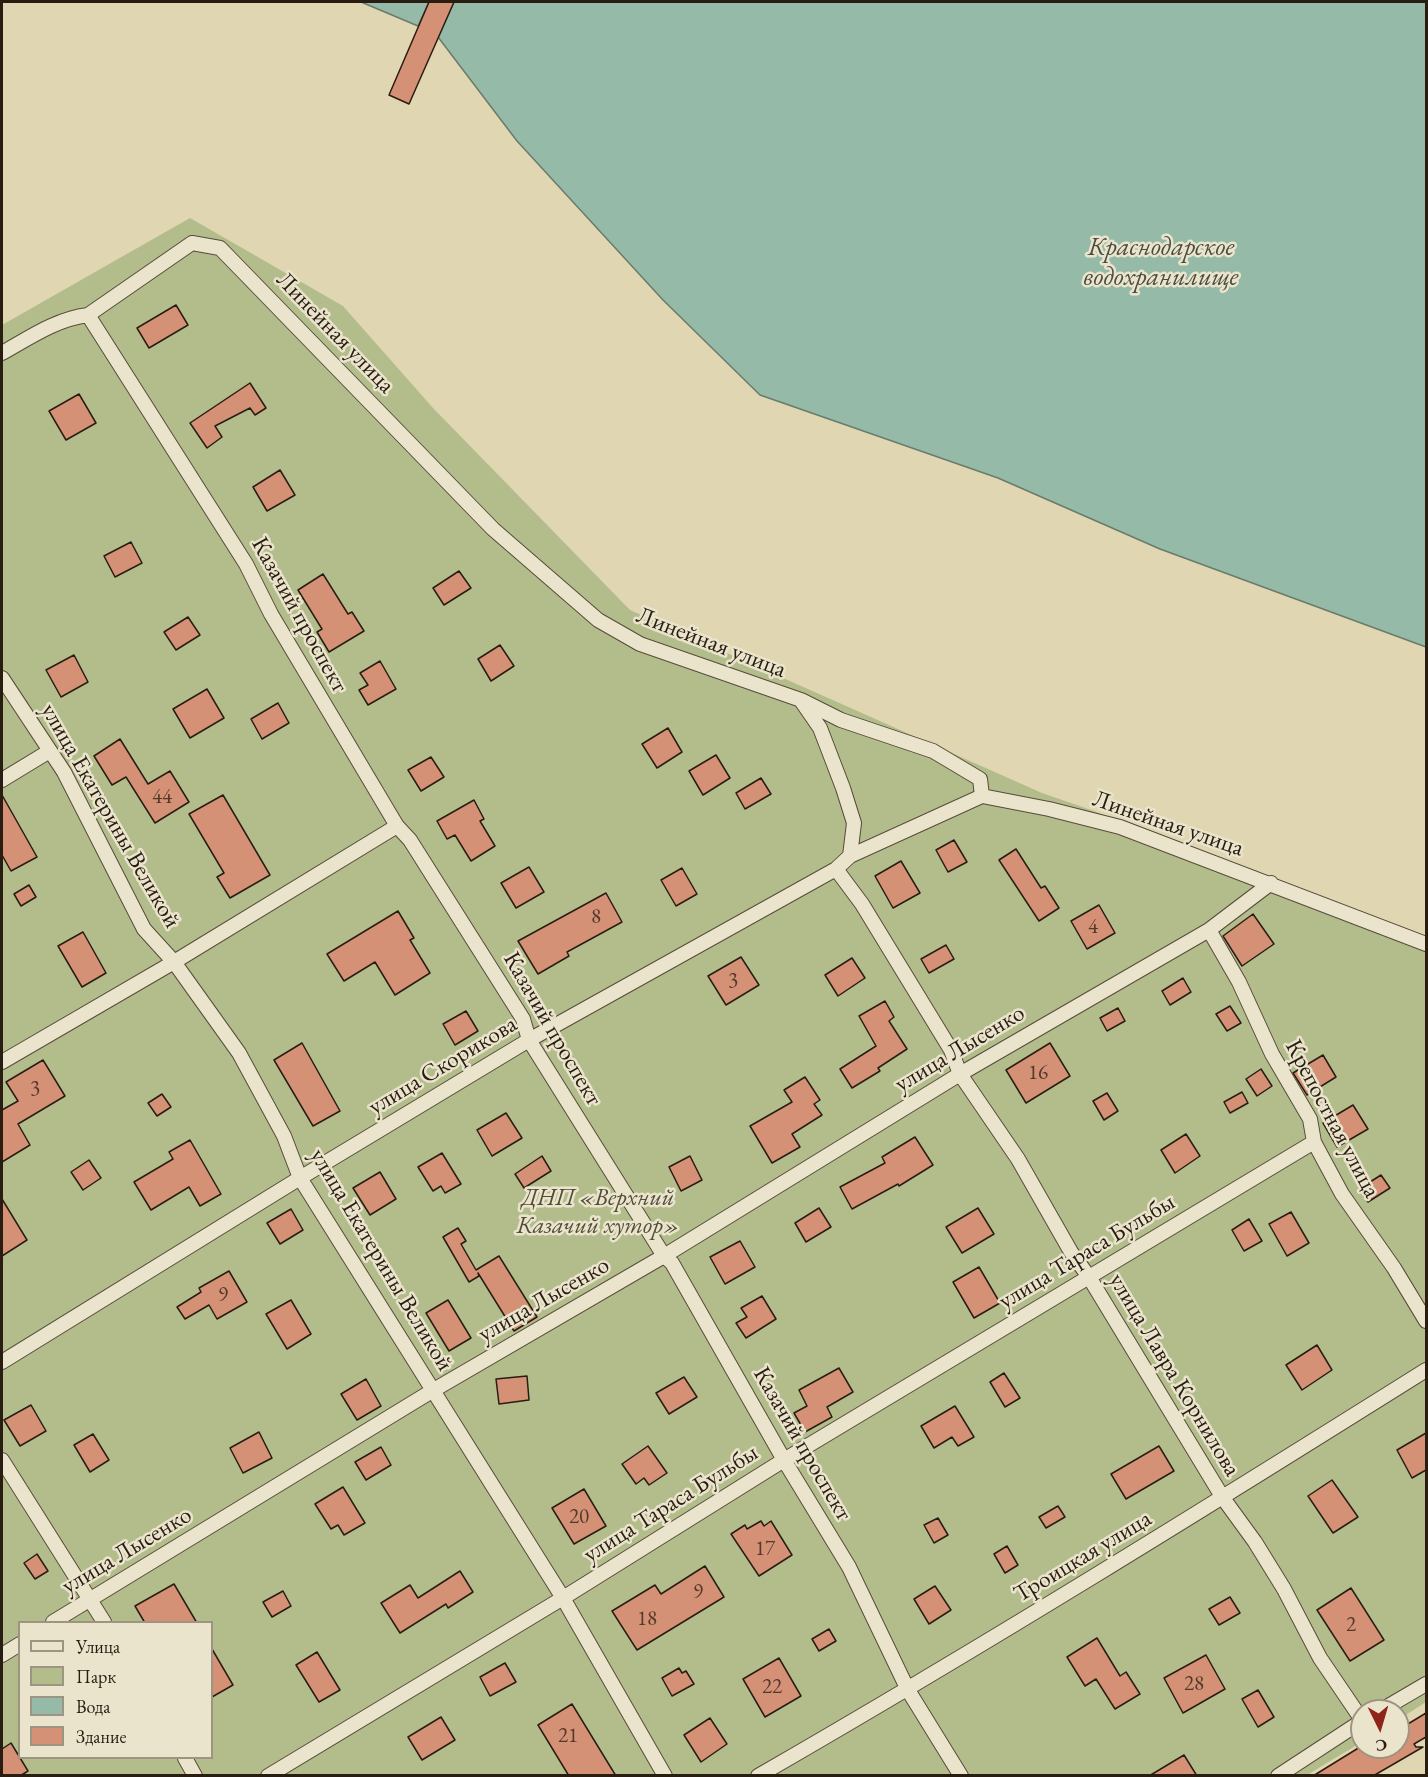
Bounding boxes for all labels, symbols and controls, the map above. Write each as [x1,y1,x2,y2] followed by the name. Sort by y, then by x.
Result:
[1084,232,1238,294] water label: Краснодарское водохранилище
[270,266,400,400] street label: Линейная улица
[244,532,354,698] street label: Казачий проспект
[632,601,790,685] street label: Линейная улица
[34,699,186,933] street label: улица Екатерины Великой
[152,784,172,810] house number: 44
[1089,785,1247,863] street label: Линейная улица
[591,904,601,930] house number: 8
[1088,914,1098,940] house number: 4
[496,947,608,1111] street label: Казачий проспект
[728,968,738,994] house number: 3
[890,999,1030,1099] street label: улица Лысенко
[363,1010,523,1122] street label: улица Скорикова
[1278,1035,1386,1203] street label: Крепостная улица
[1028,1060,1048,1086] house number: 16
[30,1076,40,1102] house number: 3
[303,1143,459,1377] street label: улица Екатерины Великой
[516,1184,680,1240] park label: ДНП «Верхний Казачий хутор»
[994,1188,1180,1316] street label: улица Тараса Бульбы
[473,1251,615,1349] street label: улица Лысенко
[1102,1268,1246,1482] street label: улица Лавра Корнилова
[218,1282,228,1308] house number: 9
[746,1362,858,1526] street label: Казачий проспект
[578,1439,764,1569] street label: улица Тараса Бульбы
[57,1501,197,1601] street label: улица Лысенко
[569,1504,589,1530] house number: 20
[1009,1505,1157,1609] street label: Троицкая улица
[755,1536,775,1562] house number: 17
[693,1579,703,1605] house number: 9
[637,1606,657,1632] house number: 18
[1346,1612,1356,1638] house number: 2
[18,1621,213,1759] legend
[76,1635,120,1658] text: Улица
[76,1665,116,1688] text: Парк
[1184,1671,1204,1697] house number: 28
[762,1674,782,1700] house number: 22
[76,1695,110,1718] text: Вода
[1350,1699,1410,1759] north arrow
[558,1723,578,1749] house number: 21
[76,1725,126,1748] text: Здание
[1375,1734,1388,1756] text: С

